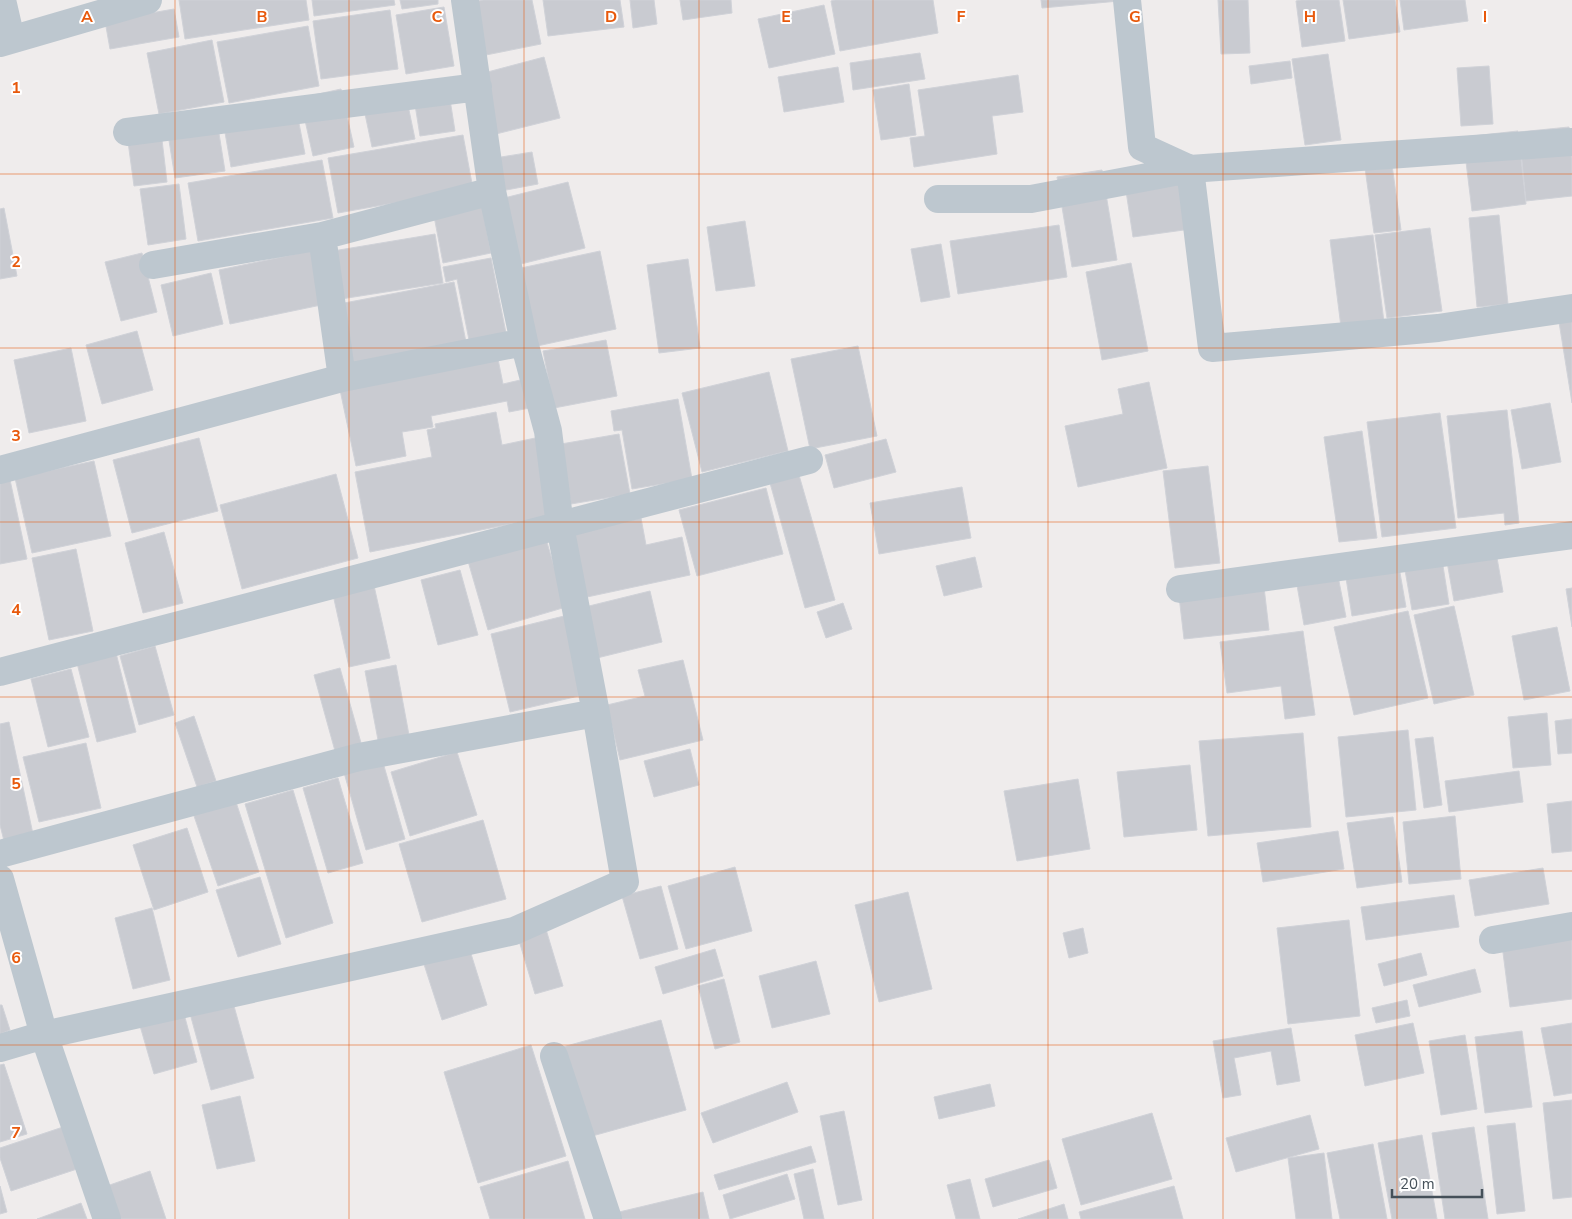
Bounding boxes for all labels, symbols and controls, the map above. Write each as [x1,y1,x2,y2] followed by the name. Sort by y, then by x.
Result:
[81,6,93,28] text: A
[256,6,268,28] text: B
[432,6,443,28] text: C
[605,6,617,28] text: D
[781,6,791,28] text: E
[957,6,966,28] text: F
[1129,6,1141,28] text: G
[1304,6,1316,28] text: H
[1483,6,1487,28] text: I
[11,77,21,99] text: 1
[11,251,21,273] text: 2
[11,425,21,447] text: 3
[11,599,21,621] text: 4
[11,773,21,795] text: 5
[11,947,21,969] text: 6
[11,1122,21,1144] text: 7
[1392,1166,1482,1198] scale bar
[1400,1174,1435,1194] text: 20 m

